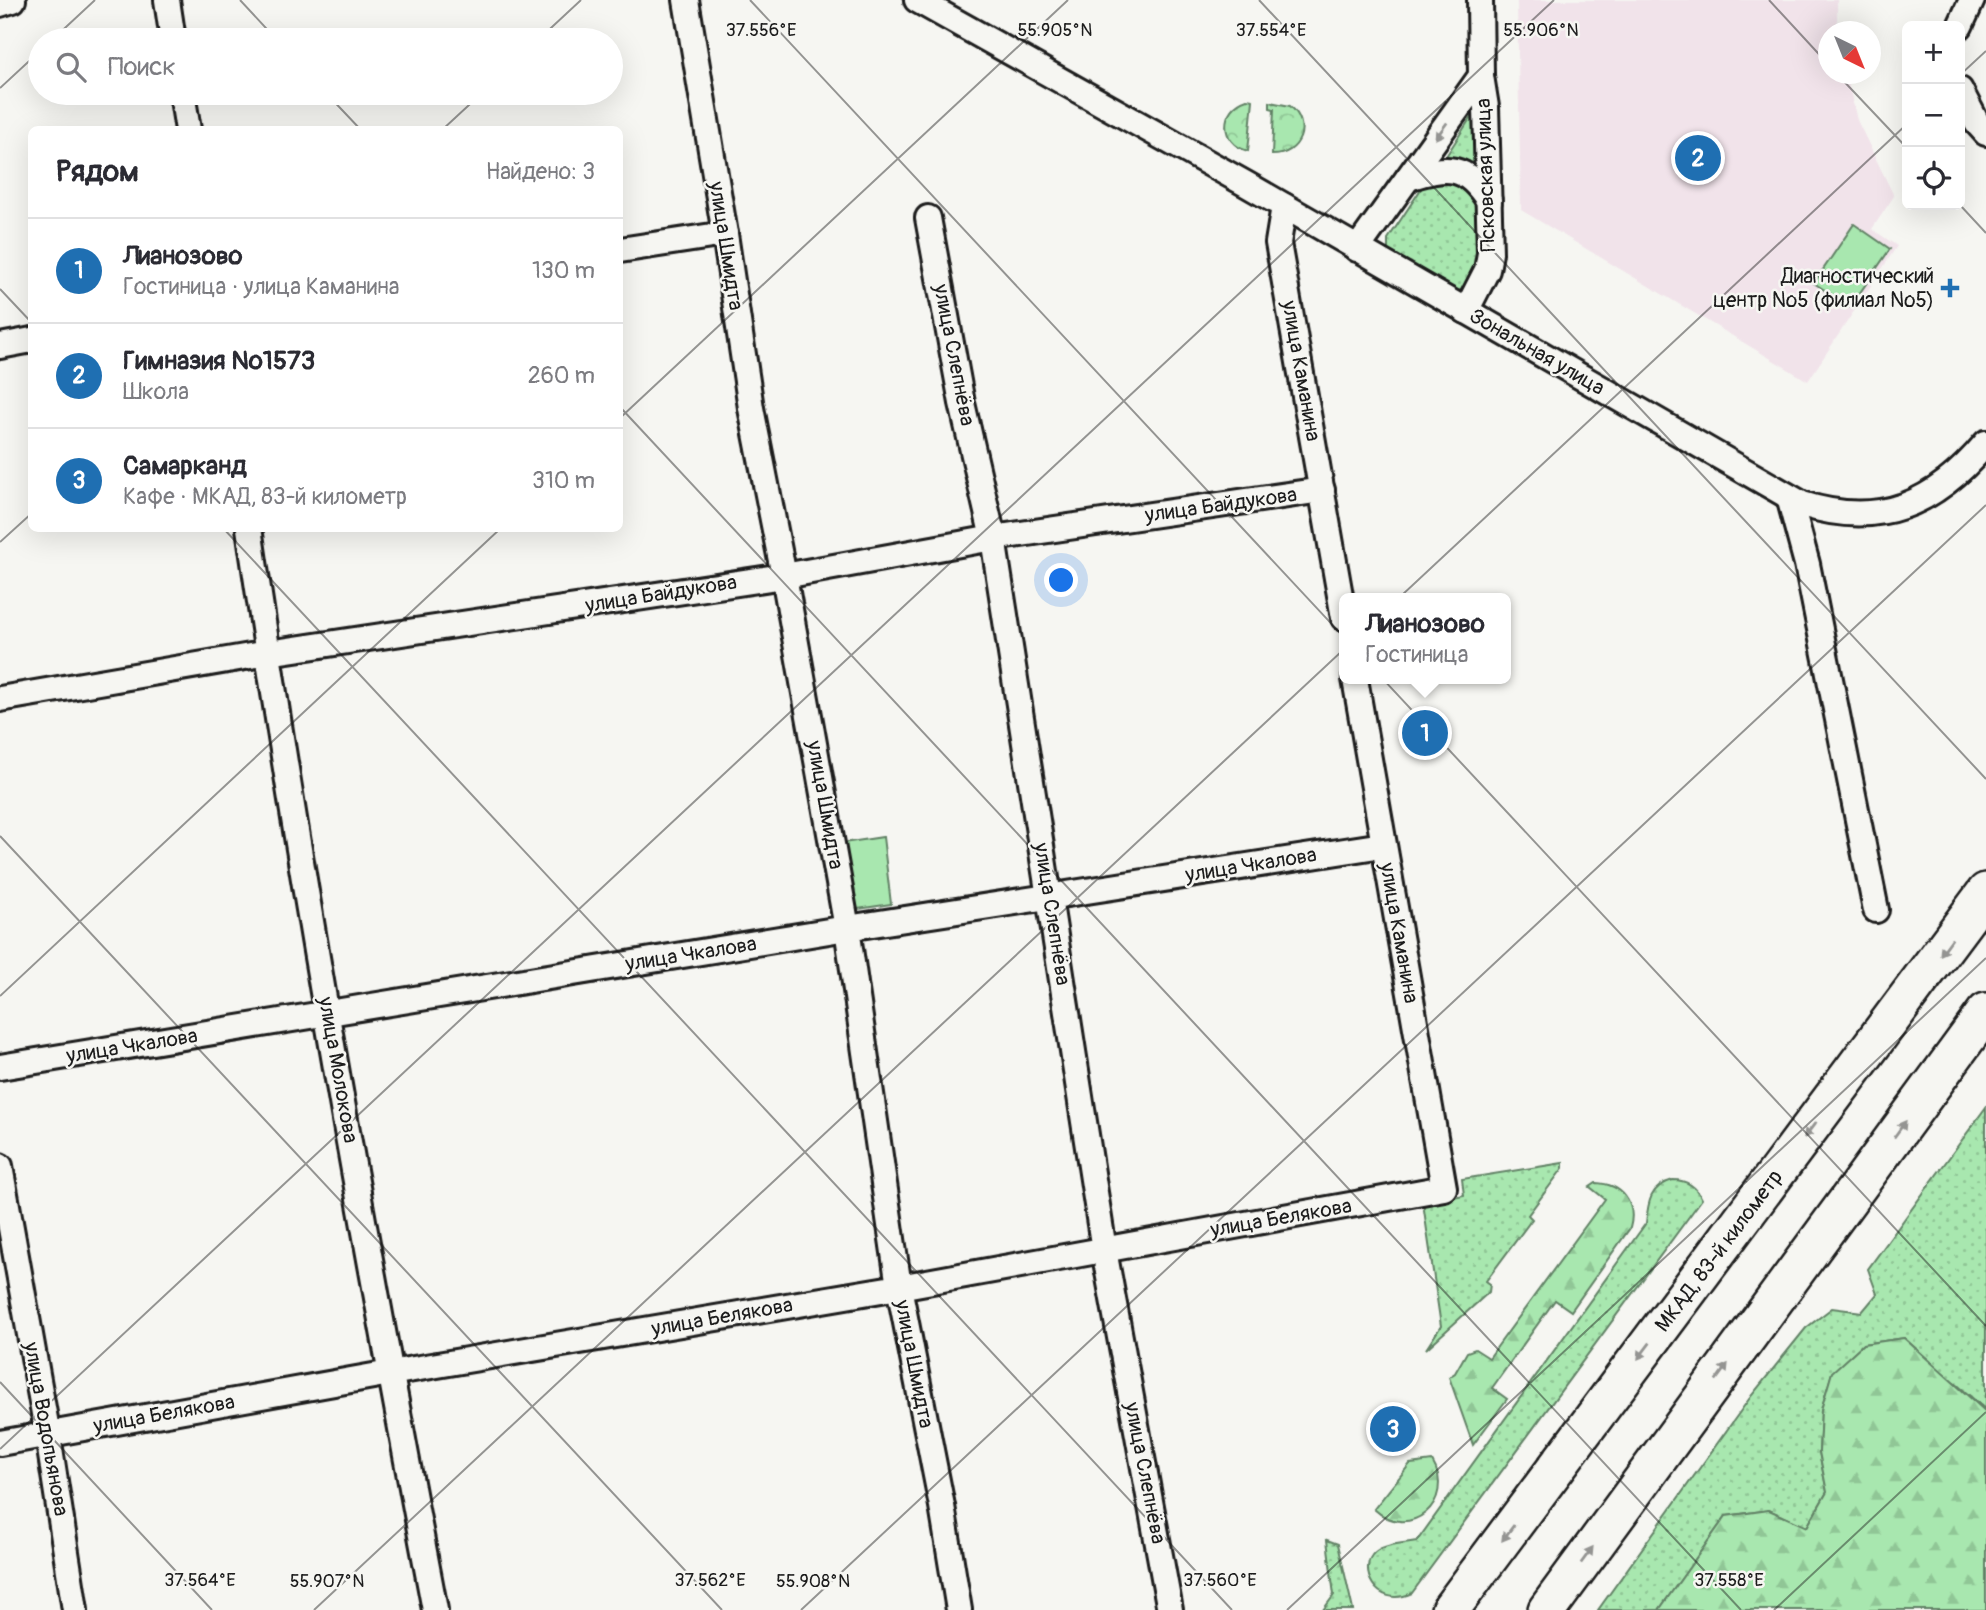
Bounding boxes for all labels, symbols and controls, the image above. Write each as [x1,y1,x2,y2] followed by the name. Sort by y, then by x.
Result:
[726,19,796,42] text: 37.556°E
[1018,19,1092,42] text: 55.905°N
[1236,19,1306,42] text: 37.554°E
[1503,19,1579,42] text: 55.906°N
[1818,21,1881,84] north arrow
[1902,21,1965,210] map controls
[1902,21,1965,84] button: +
[28,28,623,105] search box
[52,48,90,86] icon: search
[108,51,176,83] text: Поиск
[1902,84,1965,147] button: −
[1470,98,1502,252] street label: Псковская улица
[1434,122,1448,140] one-way arrow
[1675,132,1721,184] pin: 2
[1902,147,1965,210] button: locate
[56,153,139,190] text: Рядом
[486,157,595,186] text: Найдено: 3
[702,179,750,312] street label: улица Шмидта
[123,240,242,272] text: Лианозово
[75,256,84,285] text: 1
[532,256,595,285] text: 130 m
[1713,263,1934,314] place label: Диагностический центр №5 (филиал №5)
[123,272,400,301] text: Гостиница · улица Каманина
[1940,278,1960,298] marker: Диагностический центр №5 (филиал №5)
[927,281,981,428] street label: улица Слепнёва
[1275,298,1327,443] street label: улица Каманина
[1465,302,1609,402] street label: Зональная улица
[123,345,315,377] text: Гимназия №1573
[73,361,85,390] text: 2
[528,361,595,390] text: 260 m
[123,377,189,406] text: Школа
[123,450,247,482] text: Самарканд
[73,466,85,495] text: 3
[532,466,595,495] text: 310 m
[1142,481,1299,529] street label: улица Байдукова
[123,482,407,511] text: Кафе · МКАД, 83-й километр
[1044,563,1078,597] your location
[582,569,739,619] street label: улица Байдукова
[1339,593,1511,684] popup
[1365,608,1485,640] text: Лианозово
[1365,640,1468,669] text: Гостиница
[1402,707,1448,759] pin: 1
[800,738,850,871] street label: улица Шмидта
[1027,840,1077,987] street label: улица Слепнёва
[1182,841,1319,889] street label: улица Чкалова
[1373,860,1425,1005] street label: улица Каманина
[622,930,759,978] street label: улица Чкалова
[1939,938,1953,956] one-way arrow
[312,994,364,1145] street label: улица Молокова
[63,1022,200,1070] street label: улица Чкалова
[1803,1120,1817,1139] one-way arrow
[1893,1120,1907,1138] one-way arrow
[1649,1164,1789,1338] street label: МКАД, 83-й километр
[1207,1192,1354,1244] street label: улица Белякова
[648,1291,795,1343] street label: улица Белякова
[888,1297,940,1430] street label: улица Шмидта
[17,1339,75,1518] street label: улица Водопьянова
[1637,1342,1651,1360] one-way arrow
[1715,1362,1729,1381] one-way arrow
[90,1388,237,1440] street label: улица Белякова
[1118,1399,1172,1546] street label: улица Слепнёва
[1370,1403,1416,1455] pin: 3
[1500,1523,1515,1541] one-way arrow
[1580,1546,1594,1564] one-way arrow
[164,1569,236,1592] text: 37.564°E
[674,1569,746,1592] text: 37.562°E
[1183,1569,1257,1592] text: 37.560°E
[1694,1569,1764,1592] text: 37.558°E
[290,1570,364,1593] text: 55.907°N
[776,1570,850,1593] text: 55.908°N

